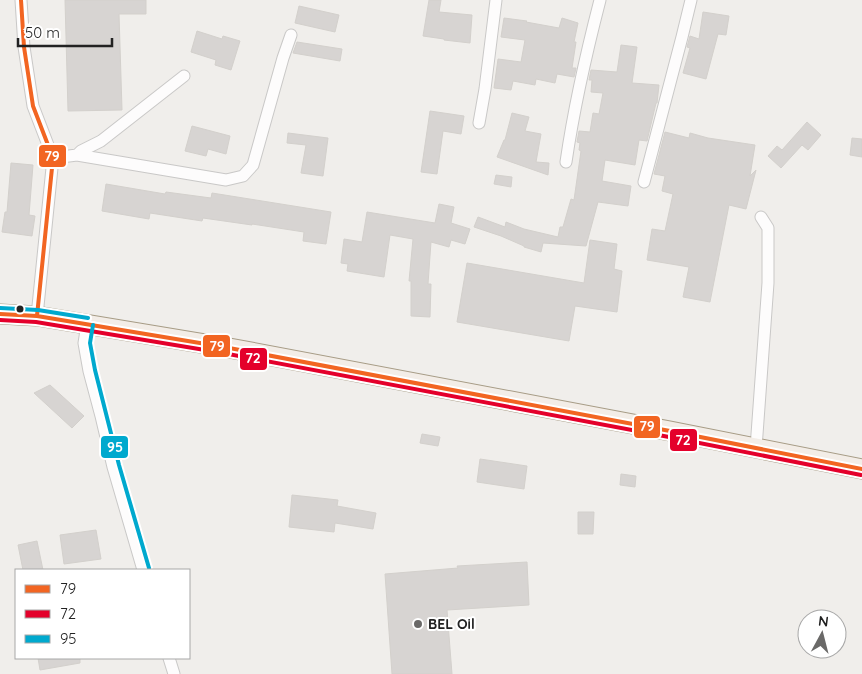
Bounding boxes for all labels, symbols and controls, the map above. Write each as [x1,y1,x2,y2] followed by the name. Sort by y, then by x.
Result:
[18,15,111,47] scale bar
[25,23,60,42] text: 50 m
[38,144,67,168] line badge: 79
[44,147,60,165] text: 79
[15,304,25,314] unlabelled marker
[202,334,231,358] line badge: 79
[209,337,225,355] text: 79
[239,347,268,371] line badge: 72
[245,349,261,367] text: 72
[633,415,661,439] line badge: 79
[639,417,655,435] text: 79
[669,428,698,452] line badge: 72
[675,431,691,449] text: 72
[100,435,129,459] line badge: 95
[107,438,123,456] text: 95
[15,569,190,659] legend
[60,579,76,598] text: 79
[60,604,76,623] text: 72
[797,609,847,659] north arrow
[817,612,830,631] text: N
[428,615,475,633] place label: BEL Oil
[412,618,424,630] marker: BEL Oil
[60,629,77,648] text: 95

